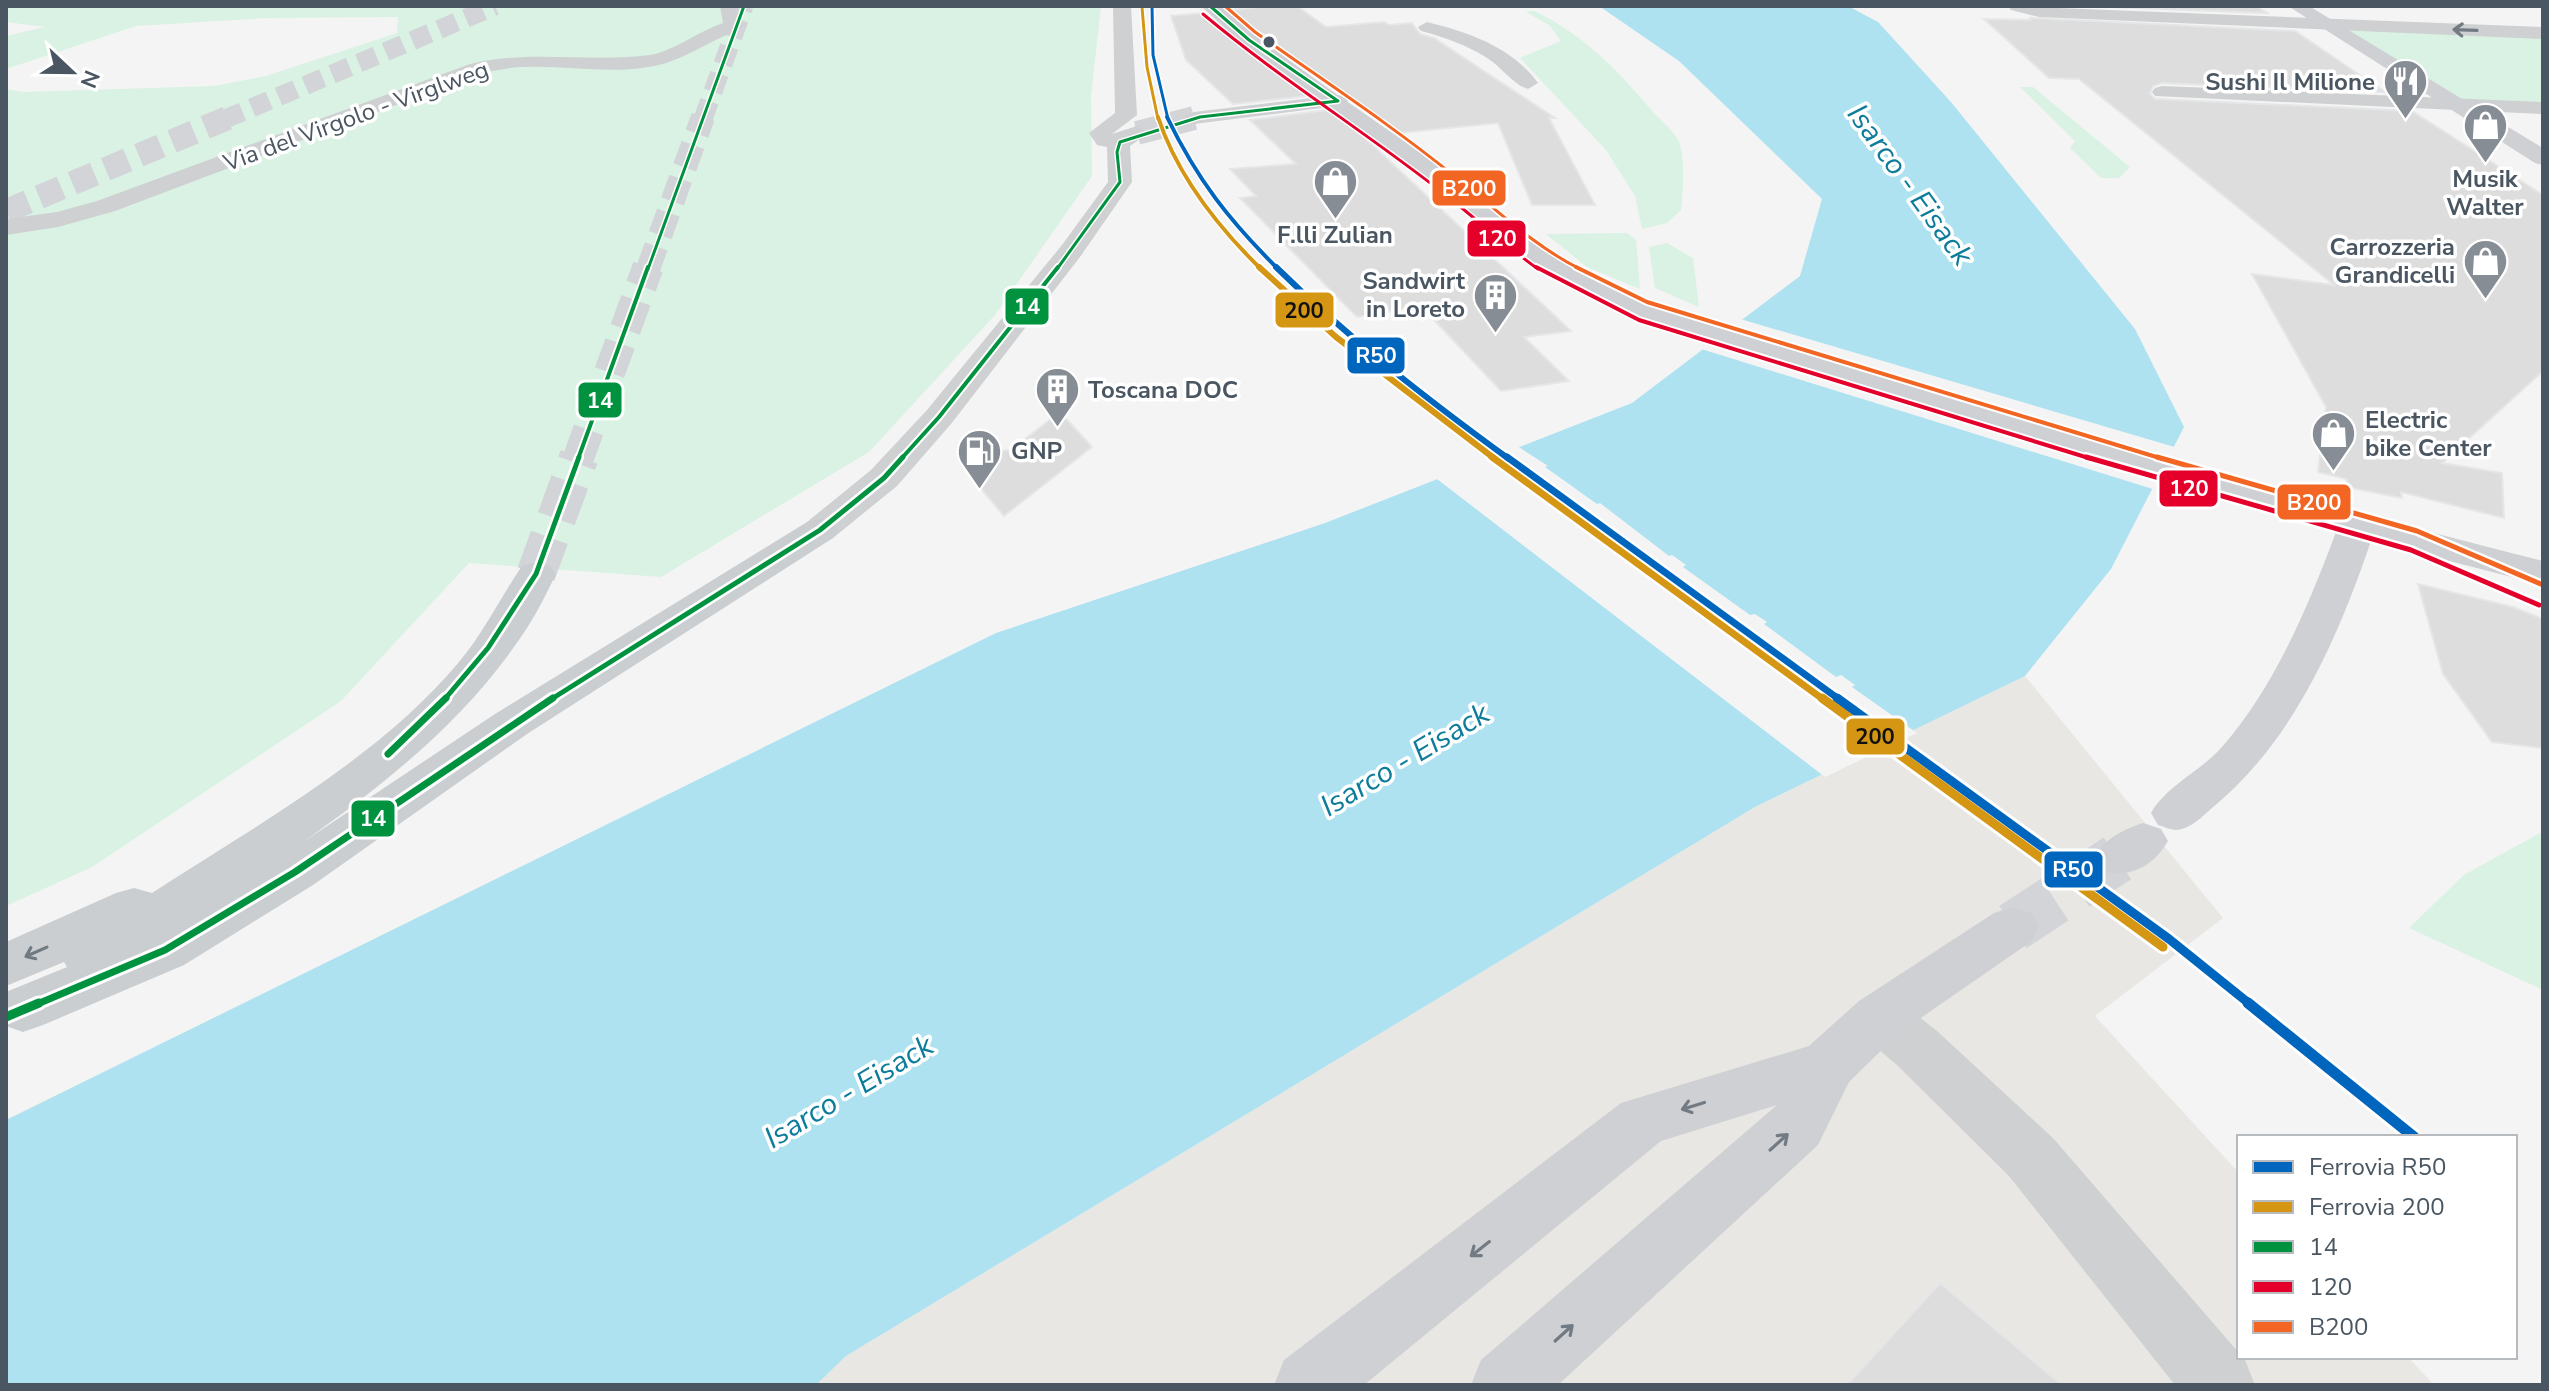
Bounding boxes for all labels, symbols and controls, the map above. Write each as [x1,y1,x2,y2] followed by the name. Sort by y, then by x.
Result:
[2452,22,2479,37] one-way arrow
[32,32,112,112] north arrow
[1261,34,1277,50] unlabelled marker
[218,53,493,179] street label: Via del Virgolo - Virglweg
[2382,58,2430,121] restaurant icon: Sushi Il Milione
[73,66,107,92] text: N
[2205,66,2375,98] place label: Sushi Il Milione
[1837,96,1983,275] water label: Isarco - Eisack
[2461,101,2509,164] shop icon: Musik Walter
[1311,157,1359,220] shop icon: F.lli Zulian
[2446,163,2524,223] place label: Musik Walter
[1431,169,1507,207] line badge: B200
[1442,174,1496,204] text: B200
[1277,219,1393,251] place label: F.lli Zulian
[1466,219,1527,258] line badge: 120
[1477,224,1517,254] text: 120
[2330,231,2455,291] place label: Carrozzeria Grandicelli
[2462,237,2510,300] shop icon: Carrozzeria Grandicelli
[1362,265,1466,325] place label: Sandwirt in Loreto
[1472,271,1520,334] building icon: Sandwirt in Loreto
[1004,287,1050,326] line badge: 14
[1274,291,1335,329] line badge: 200
[1014,292,1040,322] text: 14
[1284,296,1324,326] text: 200
[1346,336,1406,375] line badge: R50
[1355,341,1397,371] text: R50
[1033,366,1081,429] building icon: Toscana DOC
[1088,374,1238,406] place label: Toscana DOC
[577,381,623,419] line badge: 14
[587,386,613,416] text: 14
[2365,404,2492,464] place label: Electric bike Center
[2310,410,2358,473] shop icon: Electric bike Center
[956,427,1004,490] fuel station icon: GNP
[1011,435,1062,467] place label: GNP
[2158,469,2219,508] line badge: 120
[2169,474,2209,504] text: 120
[2276,483,2352,521] line badge: B200
[2287,488,2341,518] text: B200
[1313,693,1498,827] water label: Isarco - Eisack
[1845,717,1906,756] line badge: 200
[1855,722,1895,752] text: 200
[350,799,396,838] line badge: 14
[360,804,386,834] text: 14
[2043,850,2104,889] line badge: R50
[2052,855,2094,885] text: R50
[24,945,49,960] one-way arrow
[757,1025,942,1159] water label: Isarco - Eisack
[1680,1099,1706,1114] one-way arrow
[1769,1133,1789,1151] one-way arrow
[2237,1135,2517,1359] legend
[2309,1151,2446,1183] text: Ferrovia R50
[2309,1191,2445,1223] text: Ferrovia 200
[2309,1231,2338,1263] text: 14
[1470,1241,1491,1258] one-way arrow
[2309,1271,2352,1303] text: 120
[2309,1311,2368,1343] text: B200
[1553,1324,1573,1342] one-way arrow

